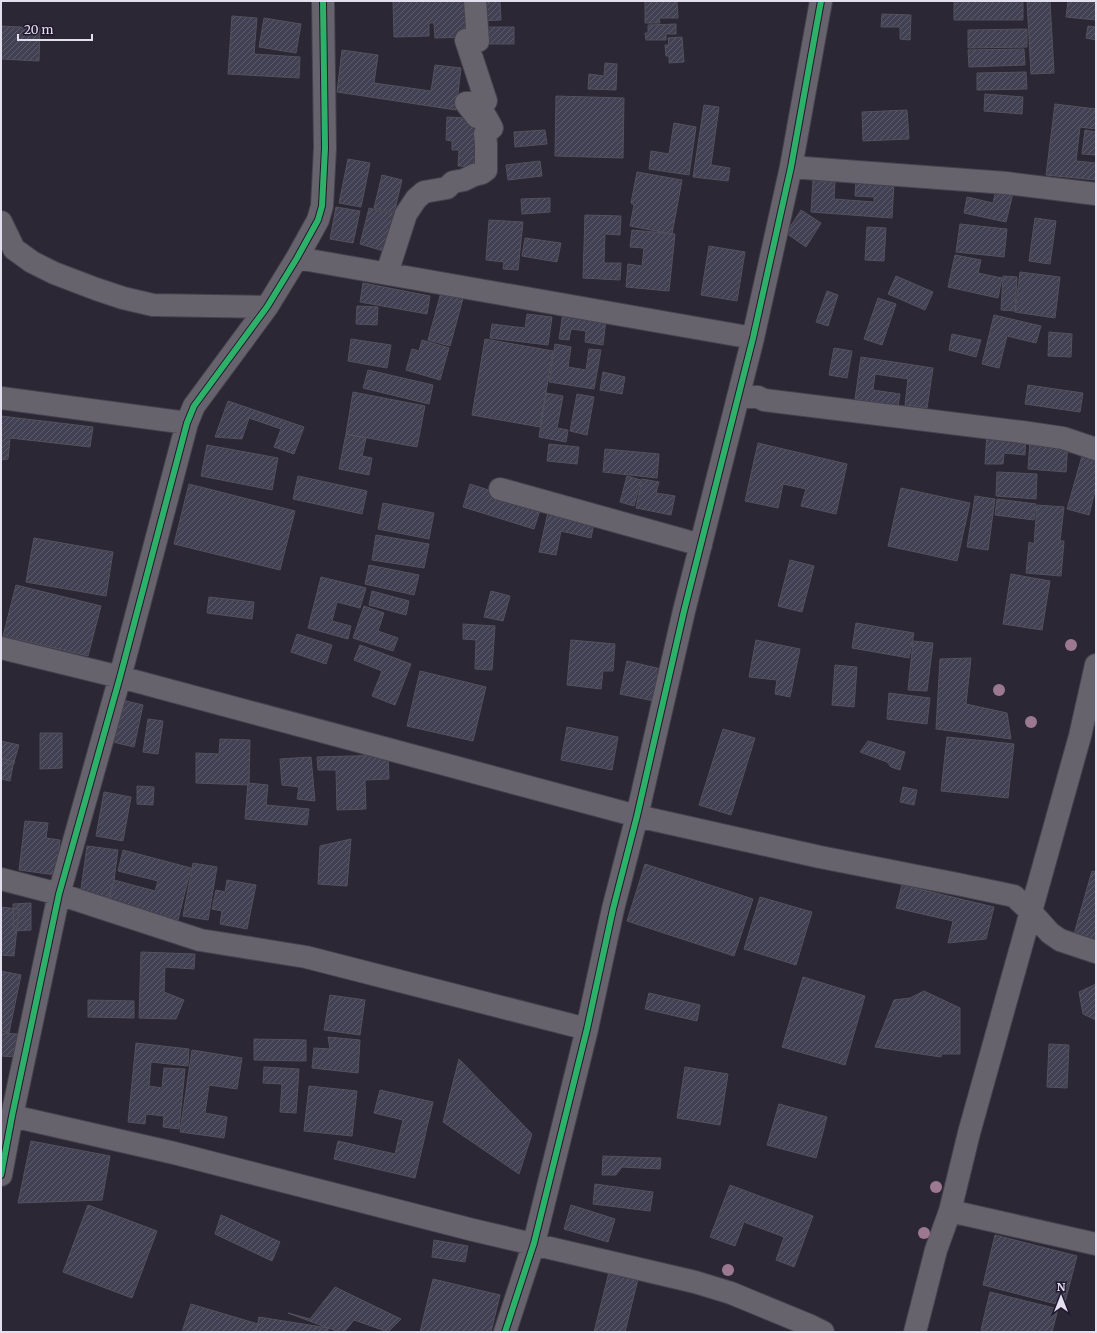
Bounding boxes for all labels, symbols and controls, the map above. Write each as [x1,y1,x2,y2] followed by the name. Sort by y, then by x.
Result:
[18,16,92,42] scale bar
[24,22,53,37] text: 20 m
[1041,1277,1081,1317] north arrow
[1057,1280,1066,1294] text: N

